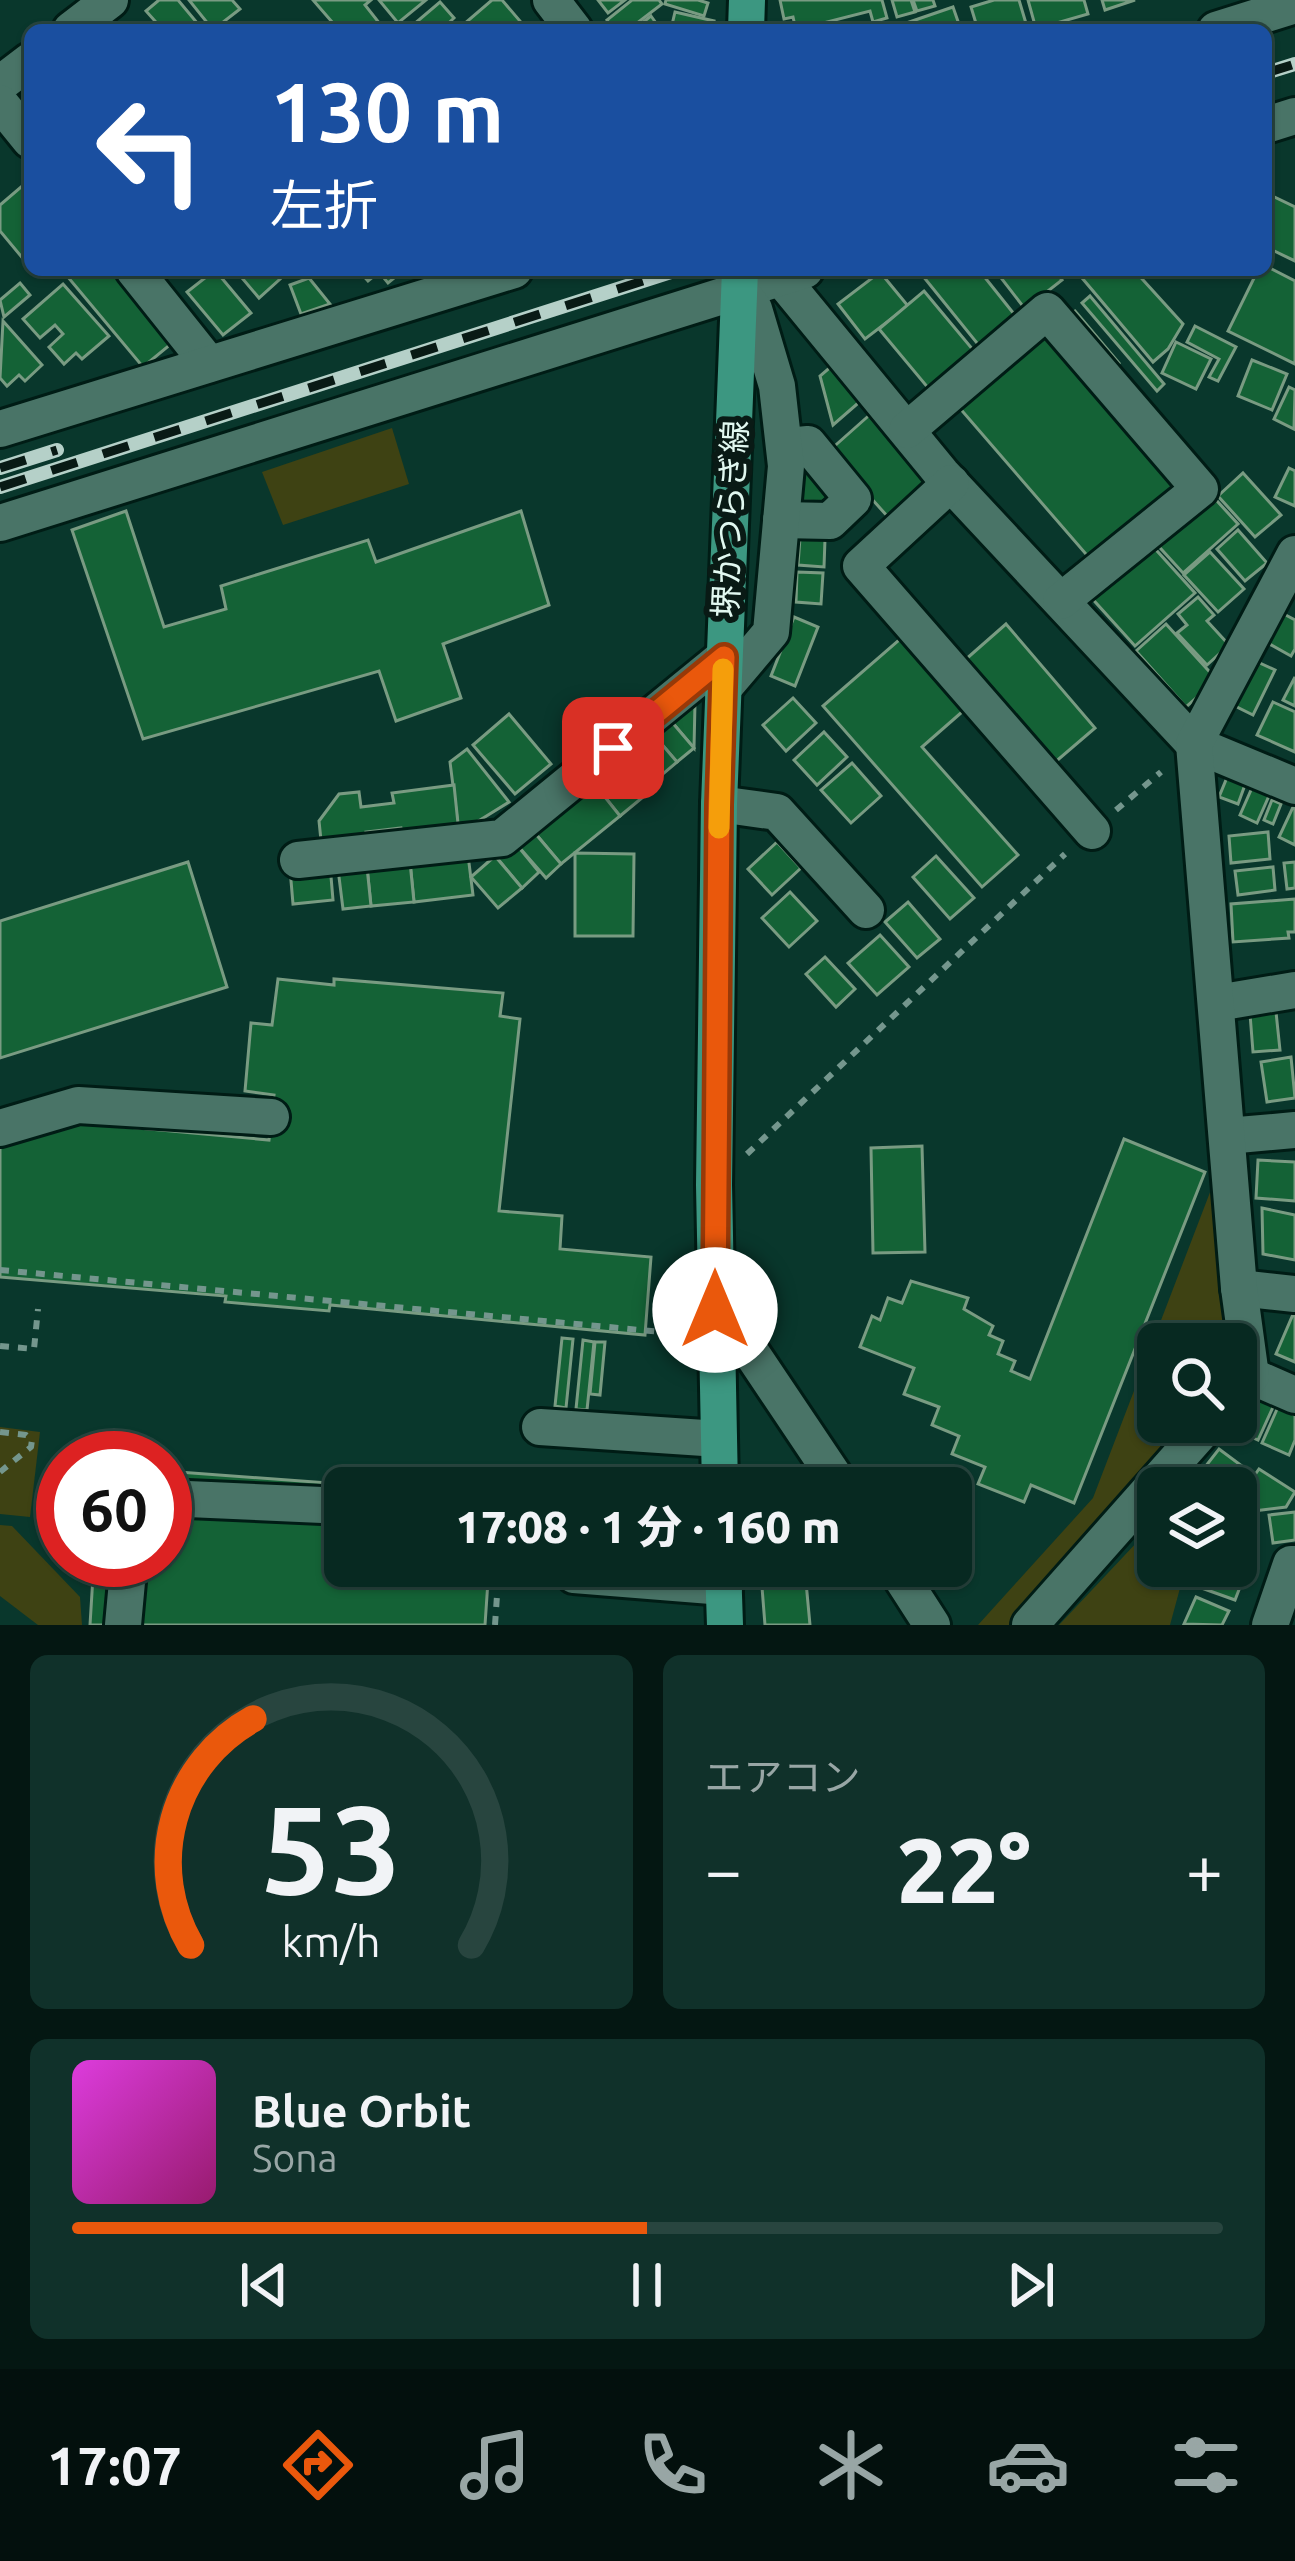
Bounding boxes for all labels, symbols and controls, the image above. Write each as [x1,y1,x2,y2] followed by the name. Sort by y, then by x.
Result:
[270,64,504,158] text: 130 m
[72,72,228,228] icon: left
[270,175,378,235] text: 左折
[706,419,753,619] street label: 堺かつらぎ線
[562,697,664,799] pin
[580,715,646,781] icon: arrive
[652,1247,778,1373] position arrow
[1137,1323,1257,1587] map controls
[1137,1323,1257,1443] button: search
[36,1431,192,1587] speed limit sign: 60
[1137,1467,1257,1587] button: layers
[456,1501,840,1552] text: 17:08 · 1 分 · 160 m
[705,1755,861,1798] text: エアコン
[261,1778,402,1918] text: 53
[897,1819,1031,1920] text: 22°
[705,1832,742,1906] text: −
[1186,1832,1223,1906] text: +
[282,1917,381,1965] text: km/h
[252,2085,471,2136] text: Blue Orbit
[252,2136,338,2179] text: Sona
[231,2252,297,2318] icon: previous
[614,2252,680,2318] icon: pause
[998,2252,1064,2318] icon: next
[276,2423,360,2507] icon: directions
[453,2423,537,2507] icon: music
[631,2423,715,2507] icon: phone
[809,2423,893,2507] icon: climate
[986,2423,1070,2507] icon: car
[1164,2423,1248,2507] icon: filters
[47,2435,182,2495] text: 17:07

